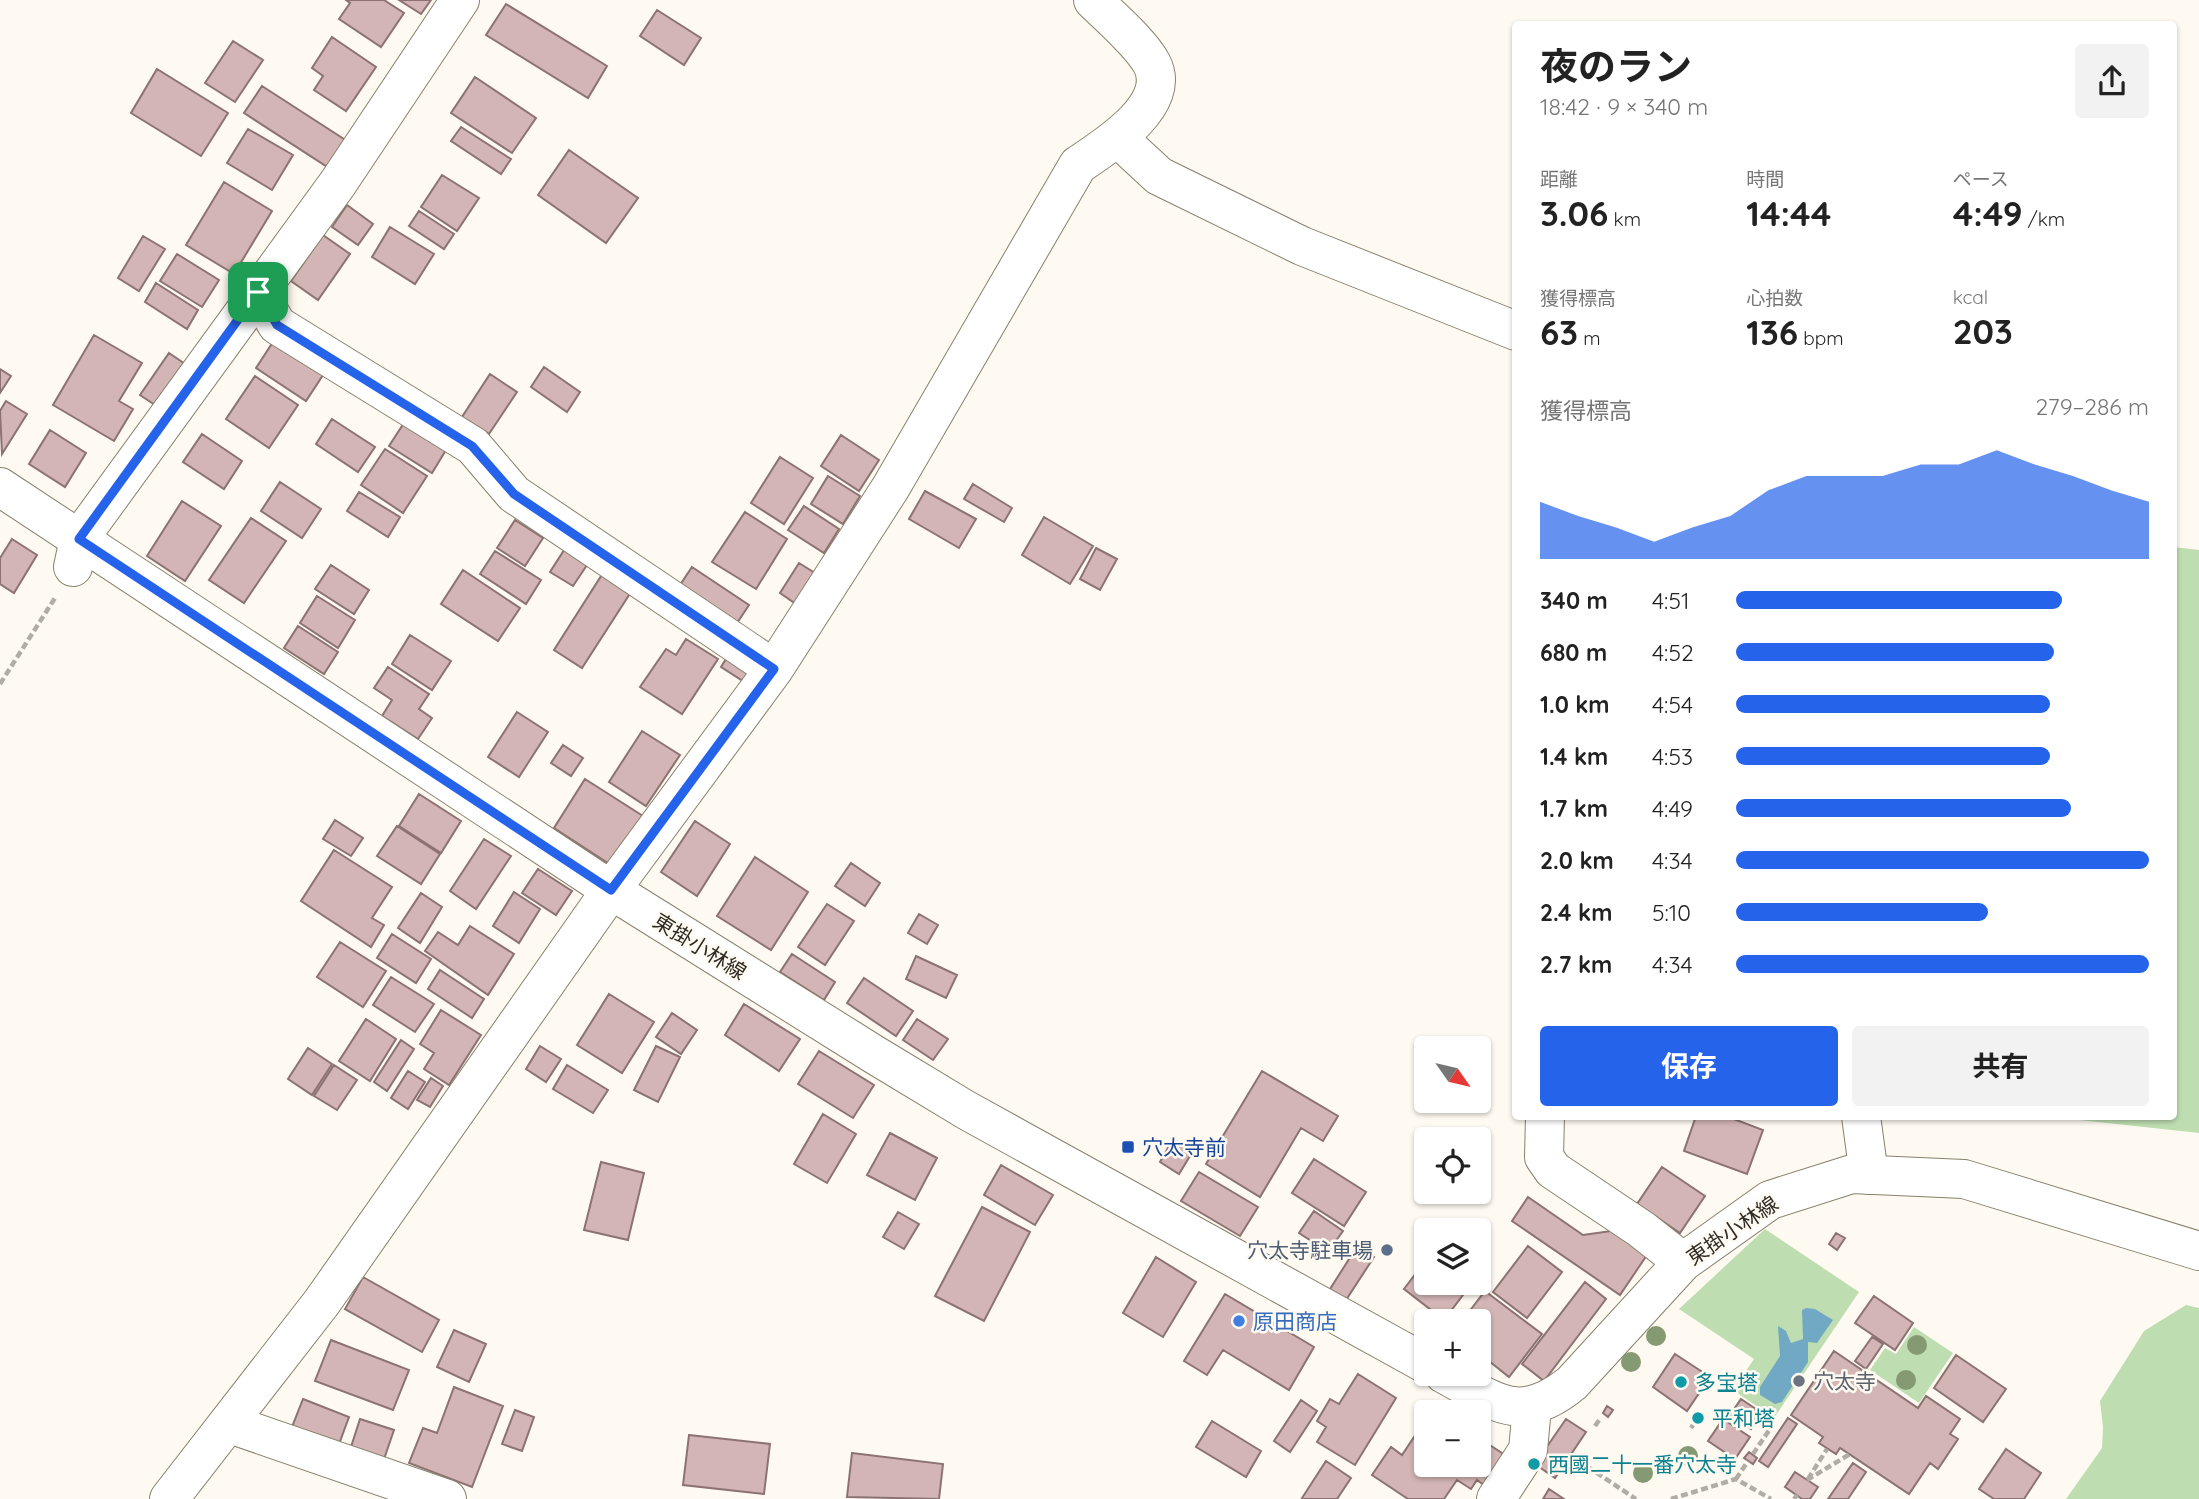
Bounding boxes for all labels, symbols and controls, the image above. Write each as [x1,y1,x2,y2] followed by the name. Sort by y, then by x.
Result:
[1540,42,1692,90] text: 夜のラン
[2075,44,2149,118] button: share
[1540,92,1708,121] text: 18:42 · 9 × 340 m
[1540,167,1578,191] text: 距離
[1746,167,1784,191] text: 時間
[1953,167,2009,191] text: ペース
[1540,191,1608,235] text: 3.06
[1746,191,1831,235] text: 14:44
[1953,191,2023,235] text: 4:49
[1608,207,1641,231] text: km
[2023,207,2065,231] text: /km
[228,262,288,322] pin
[239,273,277,311] icon: arrive
[1953,285,1988,309] text: kcal
[1540,286,1616,310] text: 獲得標高
[1746,286,1803,310] text: 心拍数
[1953,309,2013,353] text: 203
[1540,310,1578,354] text: 63
[1746,310,1798,354] text: 136
[1578,326,1601,350] text: m
[1798,326,1844,350] text: bpm
[2036,392,2149,421] text: 279–286 m
[1540,396,1632,425] text: 獲得標高
[1540,586,1608,615] text: 340 m
[1652,586,1689,615] text: 4:51
[1540,638,1607,667] text: 680 m
[1652,638,1694,667] text: 4:52
[1540,690,1610,719] text: 1.0 km
[1652,690,1693,719] text: 4:54
[1540,742,1608,771] text: 1.4 km
[1652,742,1693,771] text: 4:53
[1540,794,1608,823] text: 1.7 km
[1652,794,1693,823] text: 4:49
[1540,846,1614,875] text: 2.0 km
[1652,846,1693,875] text: 4:34
[1540,898,1612,927] text: 2.4 km
[1652,898,1691,927] text: 5:10
[649,907,751,985] street label: 東掛小林線
[1540,950,1612,979] text: 2.7 km
[1652,950,1693,979] text: 4:34
[1540,1026,1838,1106] button: 保存
[1852,1026,2149,1106] button: 共有
[1414,1036,1491,1113] north arrow
[1414,1036,1491,1477] map controls
[1414,1127,1491,1204] button: locate
[1142,1134,1226,1160] place label: 穴太寺前
[1120,1139,1136,1155] marker: 穴太寺前
[1681,1190,1783,1270] street label: 東掛小林線
[1414,1218,1491,1295] button: layers
[1247,1237,1373,1263] place label: 穴太寺駐車場
[1379,1242,1395,1258] marker: 穴太寺駐車場
[1253,1308,1337,1334] place label: 原田商店
[1414,1309,1491,1386] button: +
[1231,1313,1247,1329] marker: 原田商店
[1813,1368,1876,1394] place label: 穴太寺
[1695,1369,1758,1395] place label: 多宝塔
[1791,1373,1807,1389] marker: 穴太寺
[1673,1374,1689,1390] marker: 多宝塔
[1414,1400,1491,1477] button: −
[1712,1405,1775,1431] place label: 平和塔
[1690,1410,1706,1426] marker: 平和塔
[1548,1451,1737,1477] place label: 西國二十一番穴太寺
[1526,1456,1542,1472] marker: 西國二十一番穴太寺

